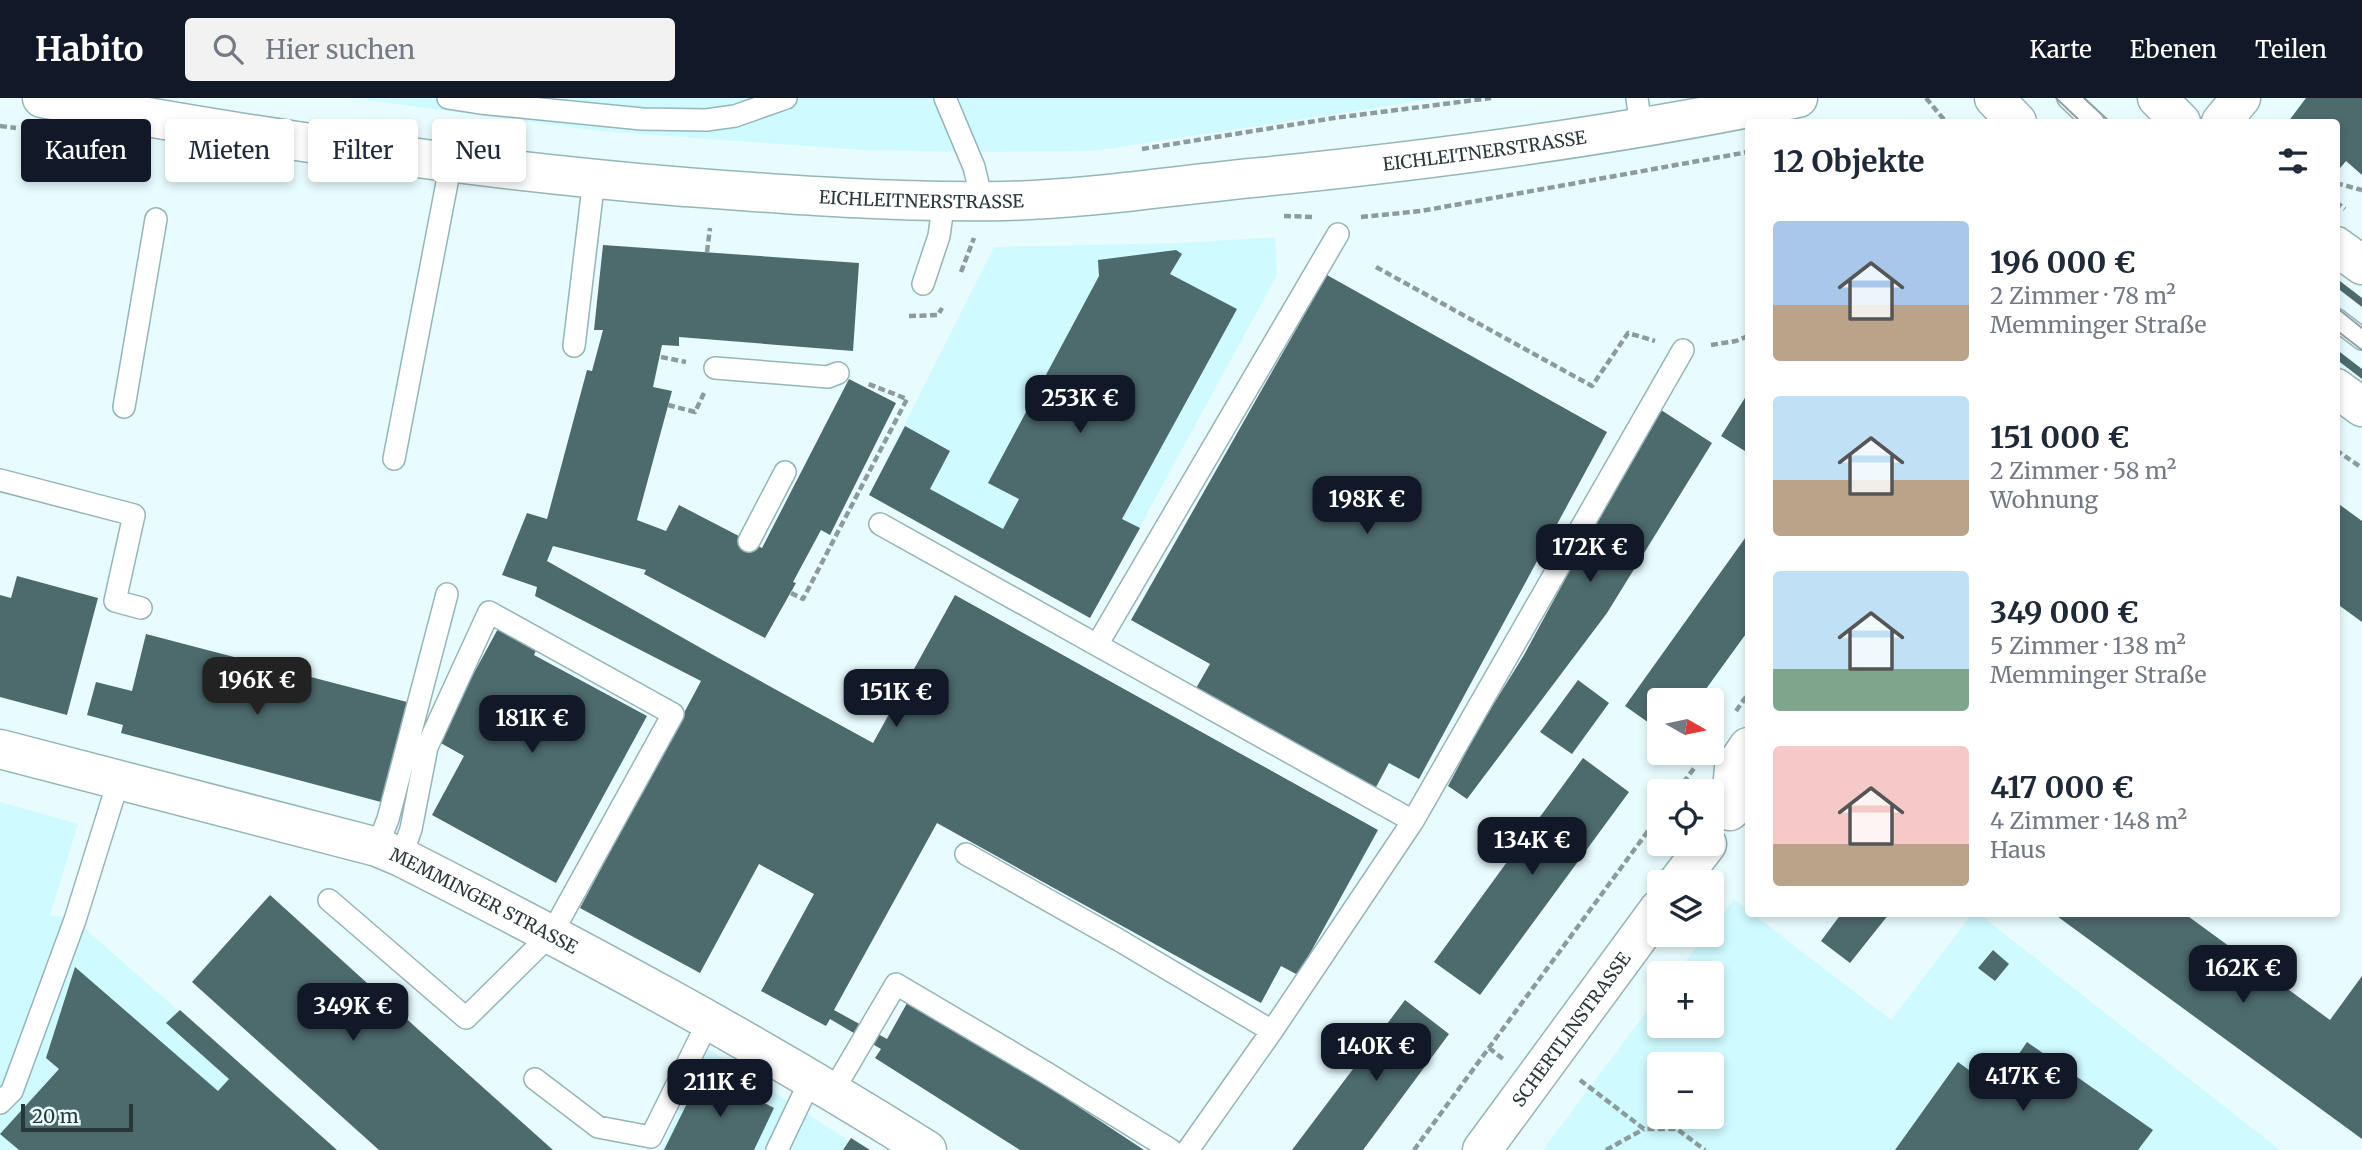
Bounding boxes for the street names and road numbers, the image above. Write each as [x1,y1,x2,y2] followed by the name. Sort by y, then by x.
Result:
[1381,125,1588,175] street label: EICHLEITNERSTRASSE
[818,185,1025,213] street label: EICHLEITNERSTRASSE
[386,842,582,959] street label: MEMMINGER STRASSE
[1506,947,1635,1111] street label: SCHERTLINSTRASSE

